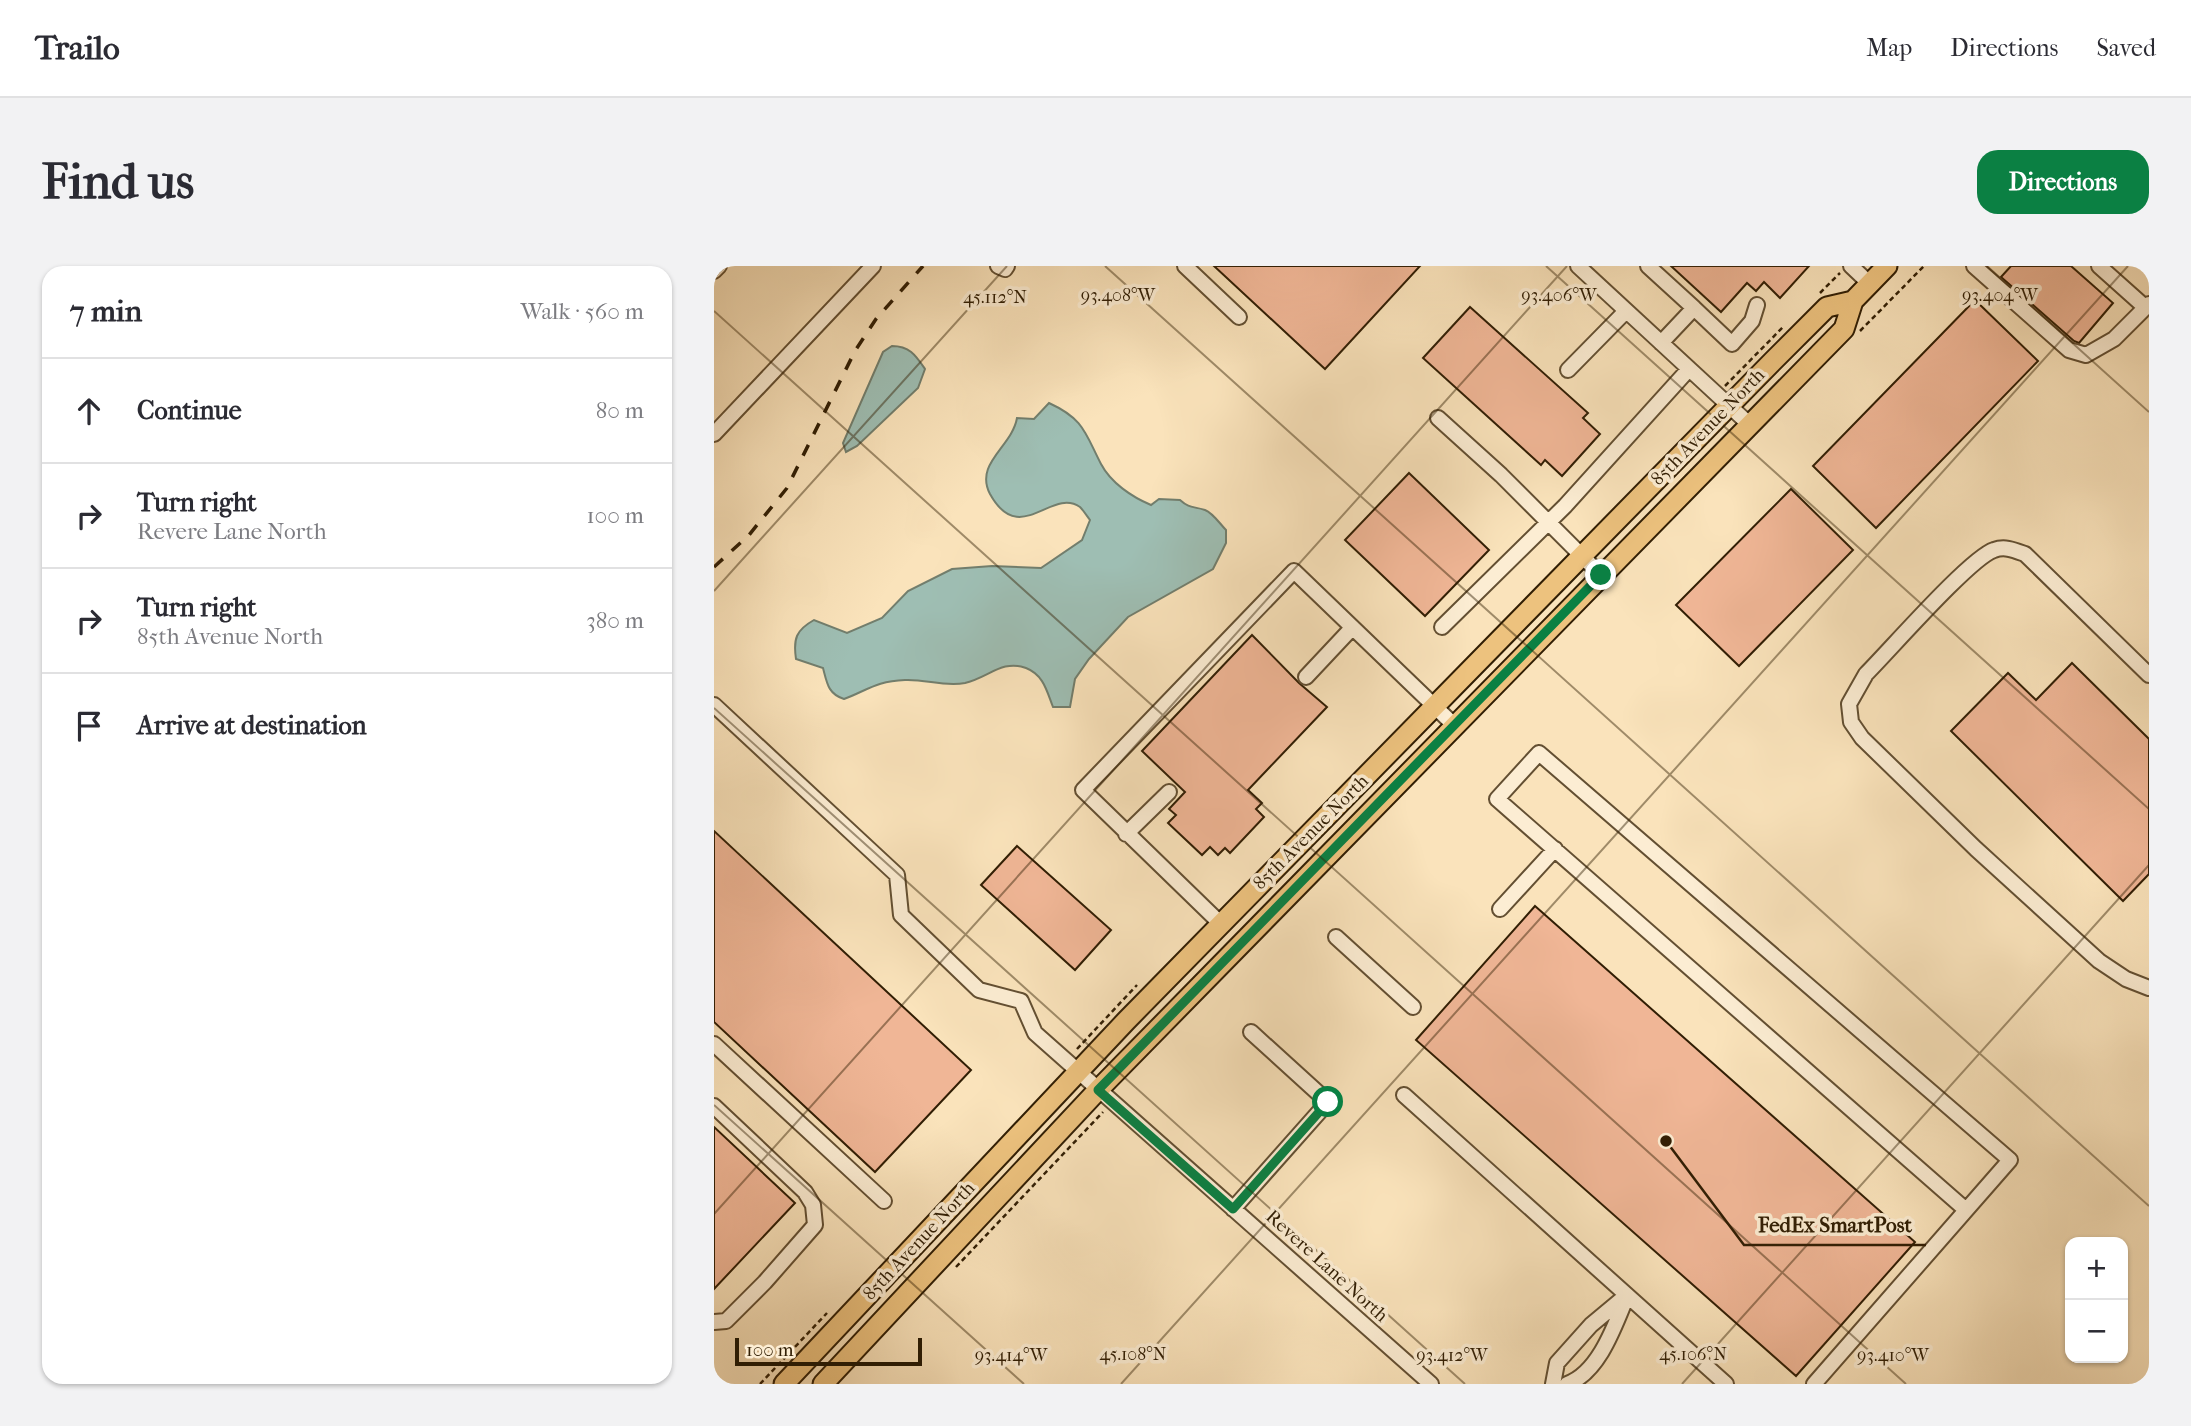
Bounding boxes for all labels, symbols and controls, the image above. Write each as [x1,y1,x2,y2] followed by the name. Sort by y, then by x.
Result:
[35,29,120,68] text: Trailo
[1866,34,1912,62] text: Map
[1950,34,2058,62] text: Directions
[2096,34,2156,62] text: Saved
[1977,150,2149,214] button: Directions
[42,153,194,211] text: Find us
[1081,285,1157,306] text: 93.408°W
[1521,285,1598,306] text: 93.406°W
[1962,285,2039,306] text: 93.404°W
[963,287,1027,308] text: 45.112°N
[70,294,142,329] text: 7 min
[520,298,644,325] text: Walk · 560 m
[1647,364,1770,490] street label: 85th Avenue North
[70,392,108,430] icon: ahead
[137,395,242,426] text: Continue
[596,397,644,424] text: 80 m
[137,487,257,518] text: Turn right
[70,497,108,535] icon: right
[586,502,644,529] text: 100 m
[137,518,327,545] text: Revere Lane North
[1585,559,1616,590] route end
[137,592,257,623] text: Turn right
[70,602,108,640] icon: right
[586,607,644,634] text: 380 m
[137,623,323,650] text: 85th Avenue North
[70,707,108,745] icon: arrive
[137,710,367,741] text: Arrive at destination
[1249,770,1373,894] street label: 85th Avenue North
[1312,1086,1343,1117] route start
[858,1177,980,1305] street label: 85th Avenue North
[1744,1203,1926,1245] callout: FedEx SmartPost
[1261,1205,1393,1327] street label: Revere Lane North
[1757,1213,1912,1237] text: FedEx SmartPost
[2065,1237,2128,1363] map controls
[2065,1237,2128,1300] button: +
[2065,1300,2128,1363] button: −
[735,1335,922,1367] scale bar
[746,1339,794,1361] text: 100 m
[1100,1344,1167,1365] text: 45.108°N
[1659,1344,1727,1365] text: 45.106°N
[975,1345,1049,1366] text: 93.414°W
[1416,1345,1489,1366] text: 93.412°W
[1857,1345,1930,1366] text: 93.410°W

